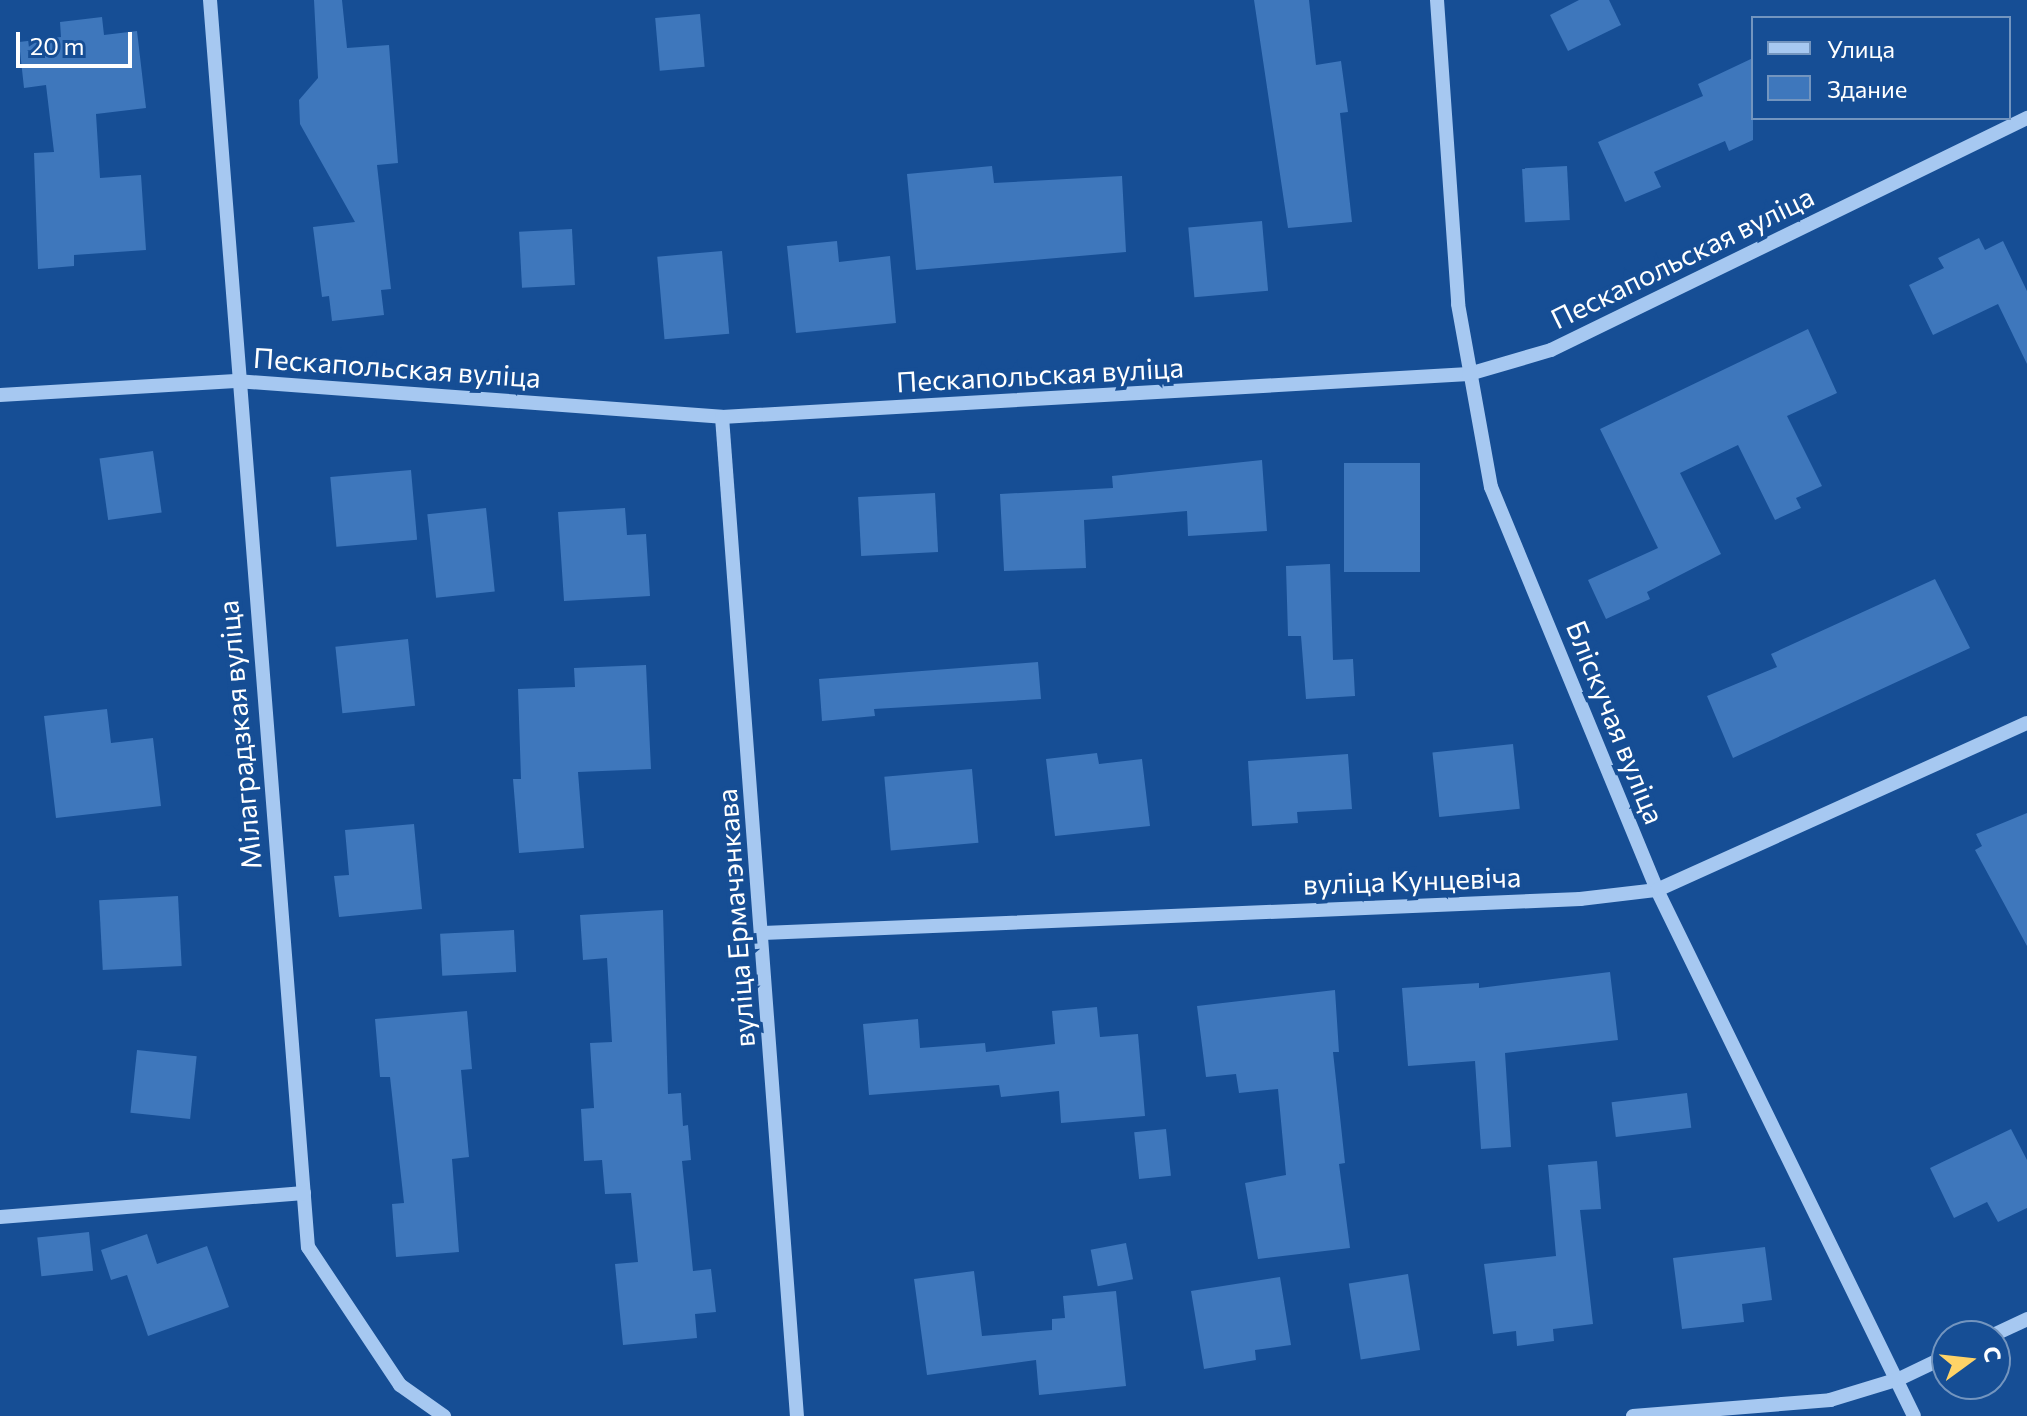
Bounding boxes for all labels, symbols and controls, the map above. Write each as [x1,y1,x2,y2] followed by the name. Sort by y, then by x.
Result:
[20,16,136,66] scale bar
[1751,16,2011,120] legend
[30,31,84,60] text: 20 m
[1827,34,1895,63] text: Улица
[1827,74,1907,103] text: Здание
[1545,179,1819,335] street label: Пескапольская вуліца
[252,340,542,394] street label: Пескапольская вуліца
[895,350,1185,398] street label: Пескапольская вуліца
[211,599,267,871] street label: Мілаградзкая вуліца
[1560,615,1672,829] street label: Бліскучая вуліца
[709,788,761,1048] street label: вуліца Ермачэнкава
[1302,859,1522,901] street label: вуліца Кунцевіча
[1931,1320,2011,1400] north arrow
[1978,1343,2008,1365] text: С

